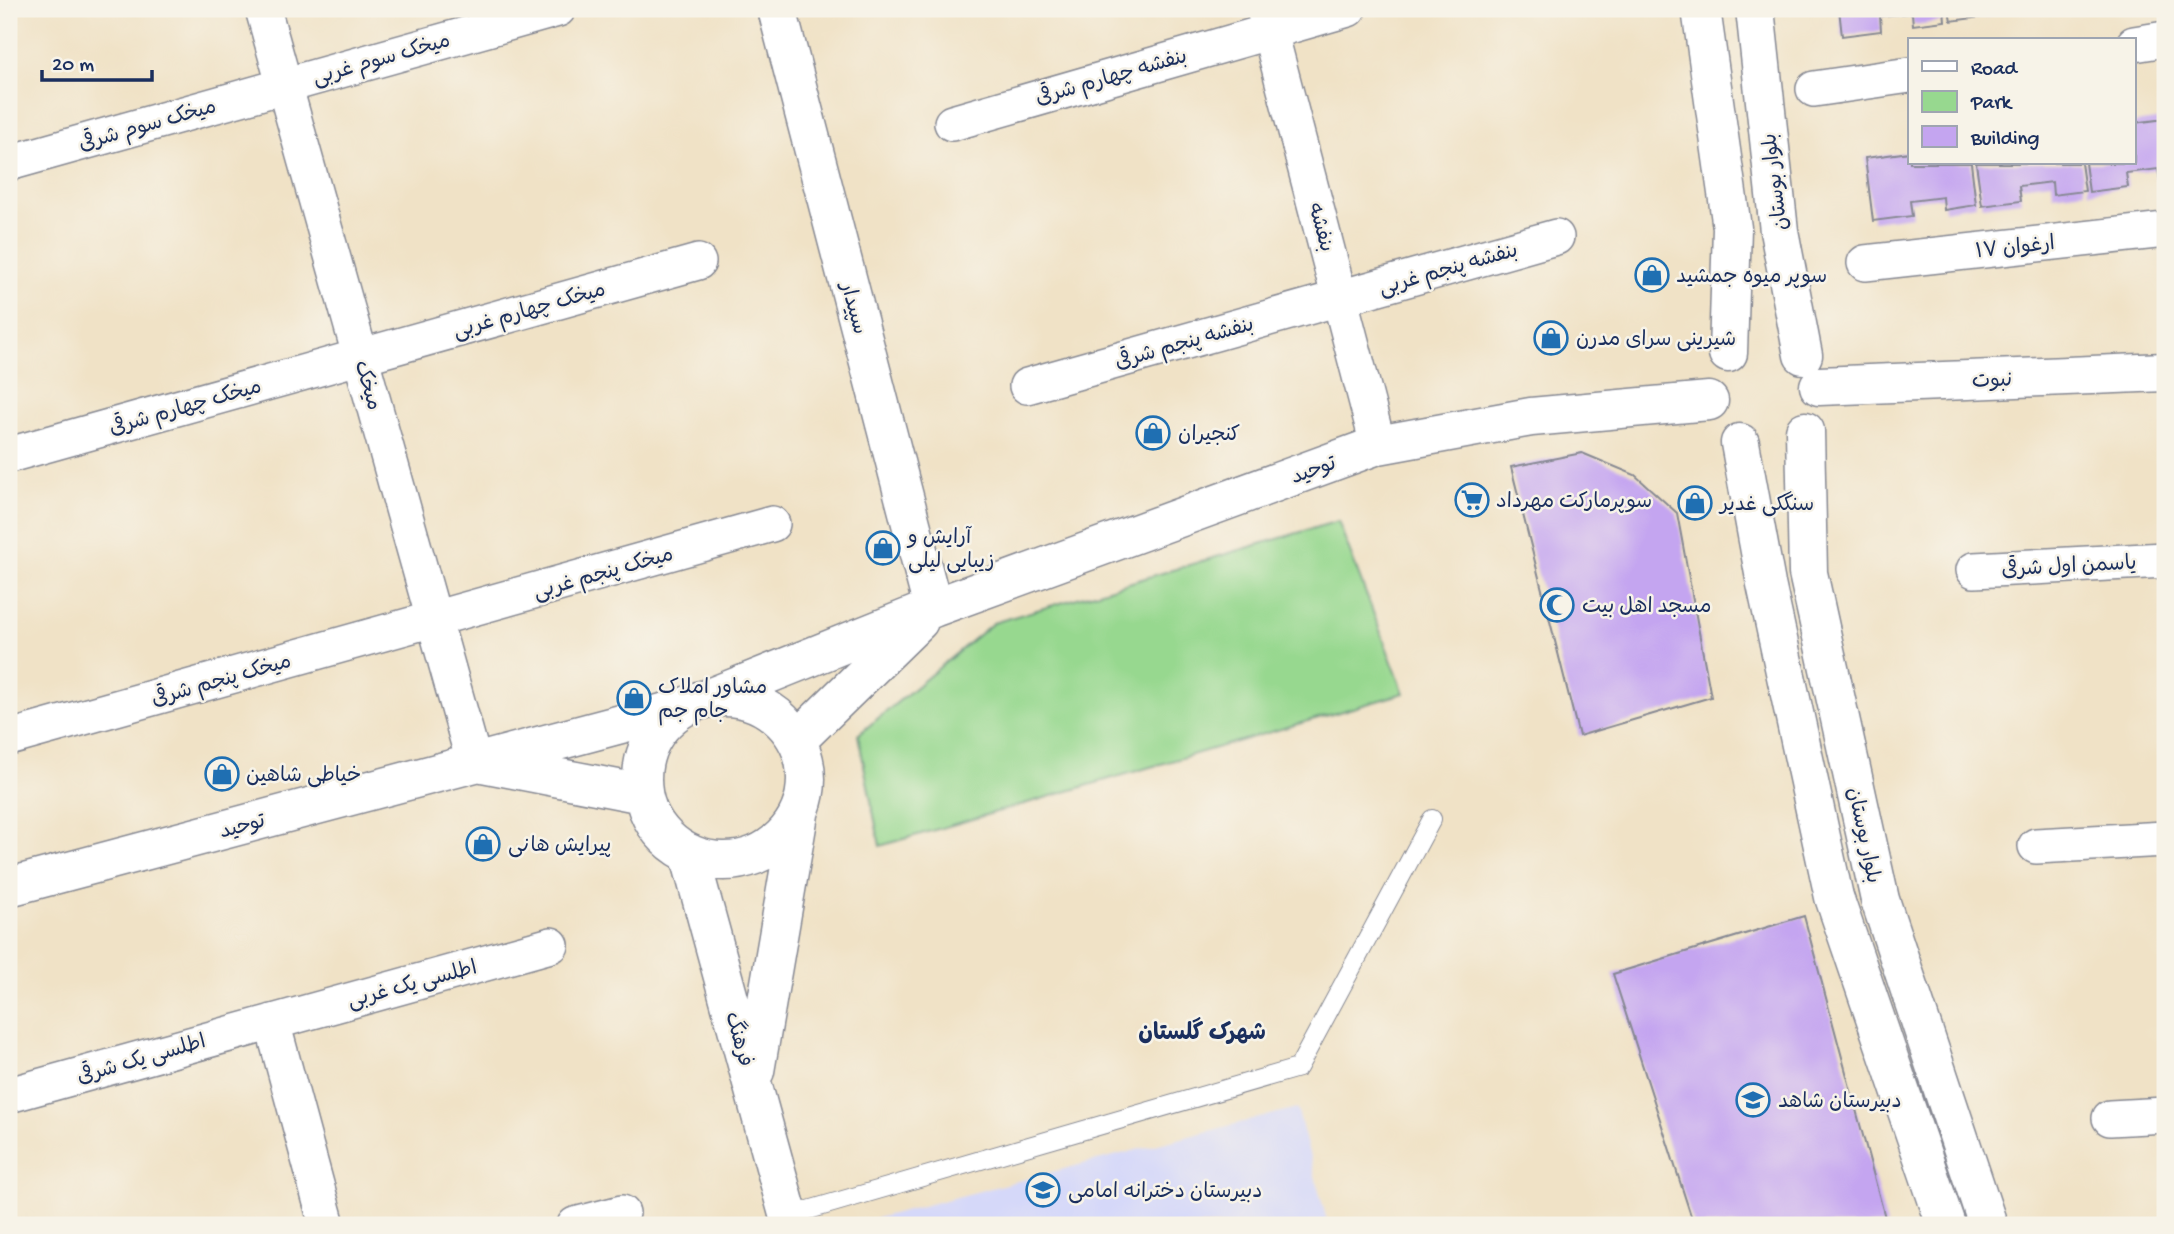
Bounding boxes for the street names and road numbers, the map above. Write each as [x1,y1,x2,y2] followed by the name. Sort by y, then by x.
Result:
[310,30,454,93] street label: میخک سوم غربی
[1032,42,1191,113] street label: بنفشه چهارم شرقی
[75,92,220,159] street label: میخک سوم شرقی
[1759,132,1796,232] street label: بلوار بوستان
[1300,200,1337,255] street label: بنفشه
[1974,233,2056,266] street label: ارغوان ۱۷
[1377,240,1521,303] street label: بنفشه پنجم غربی
[832,278,871,338] street label: سپیدار
[451,279,609,346] street label: میخک چهارم غربی
[1111,310,1257,377] street label: بنفشه پنجم شرقی
[347,358,385,414] street label: میخک
[1971,369,2013,396] street label: نبوت
[106,372,265,443] street label: میخک چهارم شرقی
[1288,452,1341,492] street label: توحید
[531,543,677,607] street label: میخک پنجم غربی
[2001,548,2137,585] street label: یاسمن اول شرقی
[148,647,295,714] street label: میخک پنجم شرقی
[1839,785,1884,886] street label: بلوار بوستان
[217,810,269,846] street label: توحید
[345,957,480,1016] street label: اطلسی یک غربی
[717,1009,759,1070] street label: فرهنگ
[73,1027,209,1092] street label: اطلسی یک شرقی

